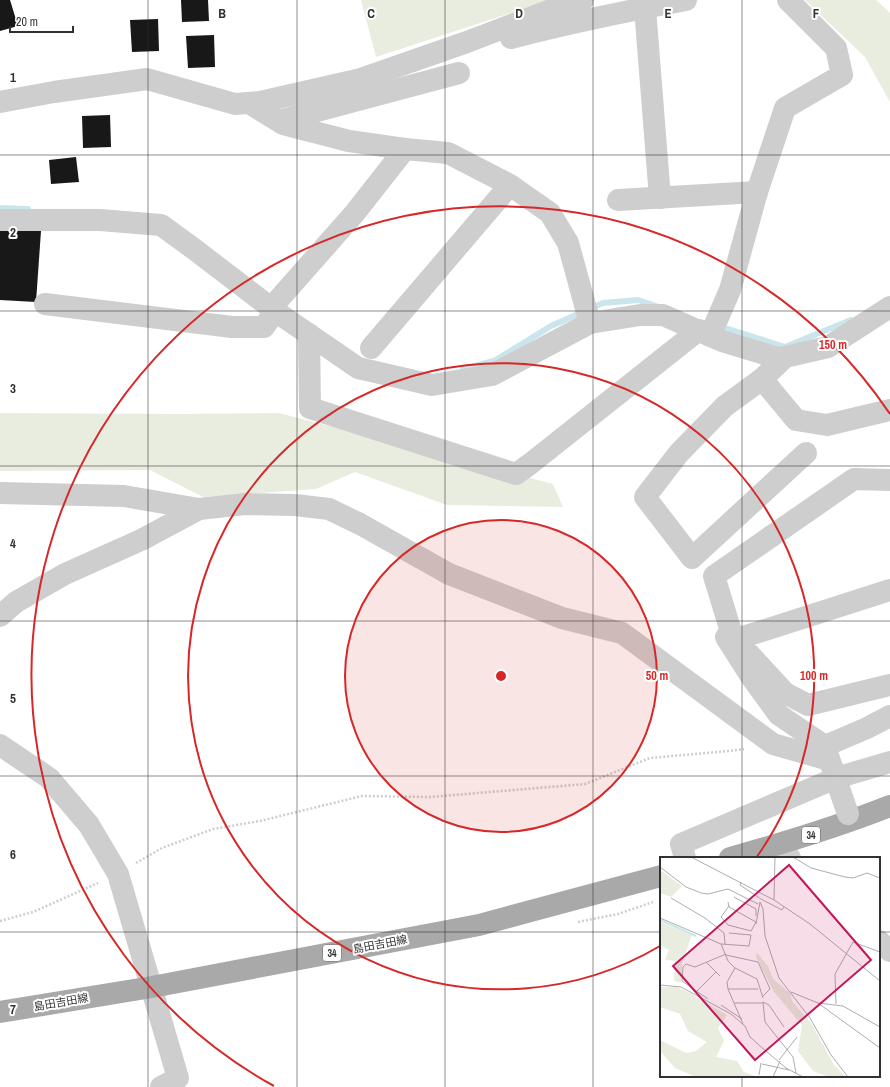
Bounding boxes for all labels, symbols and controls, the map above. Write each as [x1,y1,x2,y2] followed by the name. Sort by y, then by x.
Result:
[218,5,226,22] text: B
[367,5,375,22] text: C
[515,5,523,22] text: D
[664,5,672,22] text: E
[813,5,820,22] text: F
[10,8,73,34] scale bar
[16,14,38,30] text: 20 m
[10,69,16,86] text: 1
[10,224,16,241] text: 2
[819,337,847,353] text: 150 m
[10,380,16,397] text: 3
[10,535,16,552] text: 4
[646,668,668,684] text: 50 m
[800,668,828,684] text: 100 m
[494,669,508,683] centre of rings
[10,690,16,707] text: 5
[802,827,820,843] road number: 34
[10,846,16,863] text: 6
[660,857,880,1077] inset map
[352,932,408,956] street label: 島田吉田線
[323,945,341,961] road number: 34
[33,990,89,1014] street label: 島田吉田線
[10,1001,16,1018] text: 7

